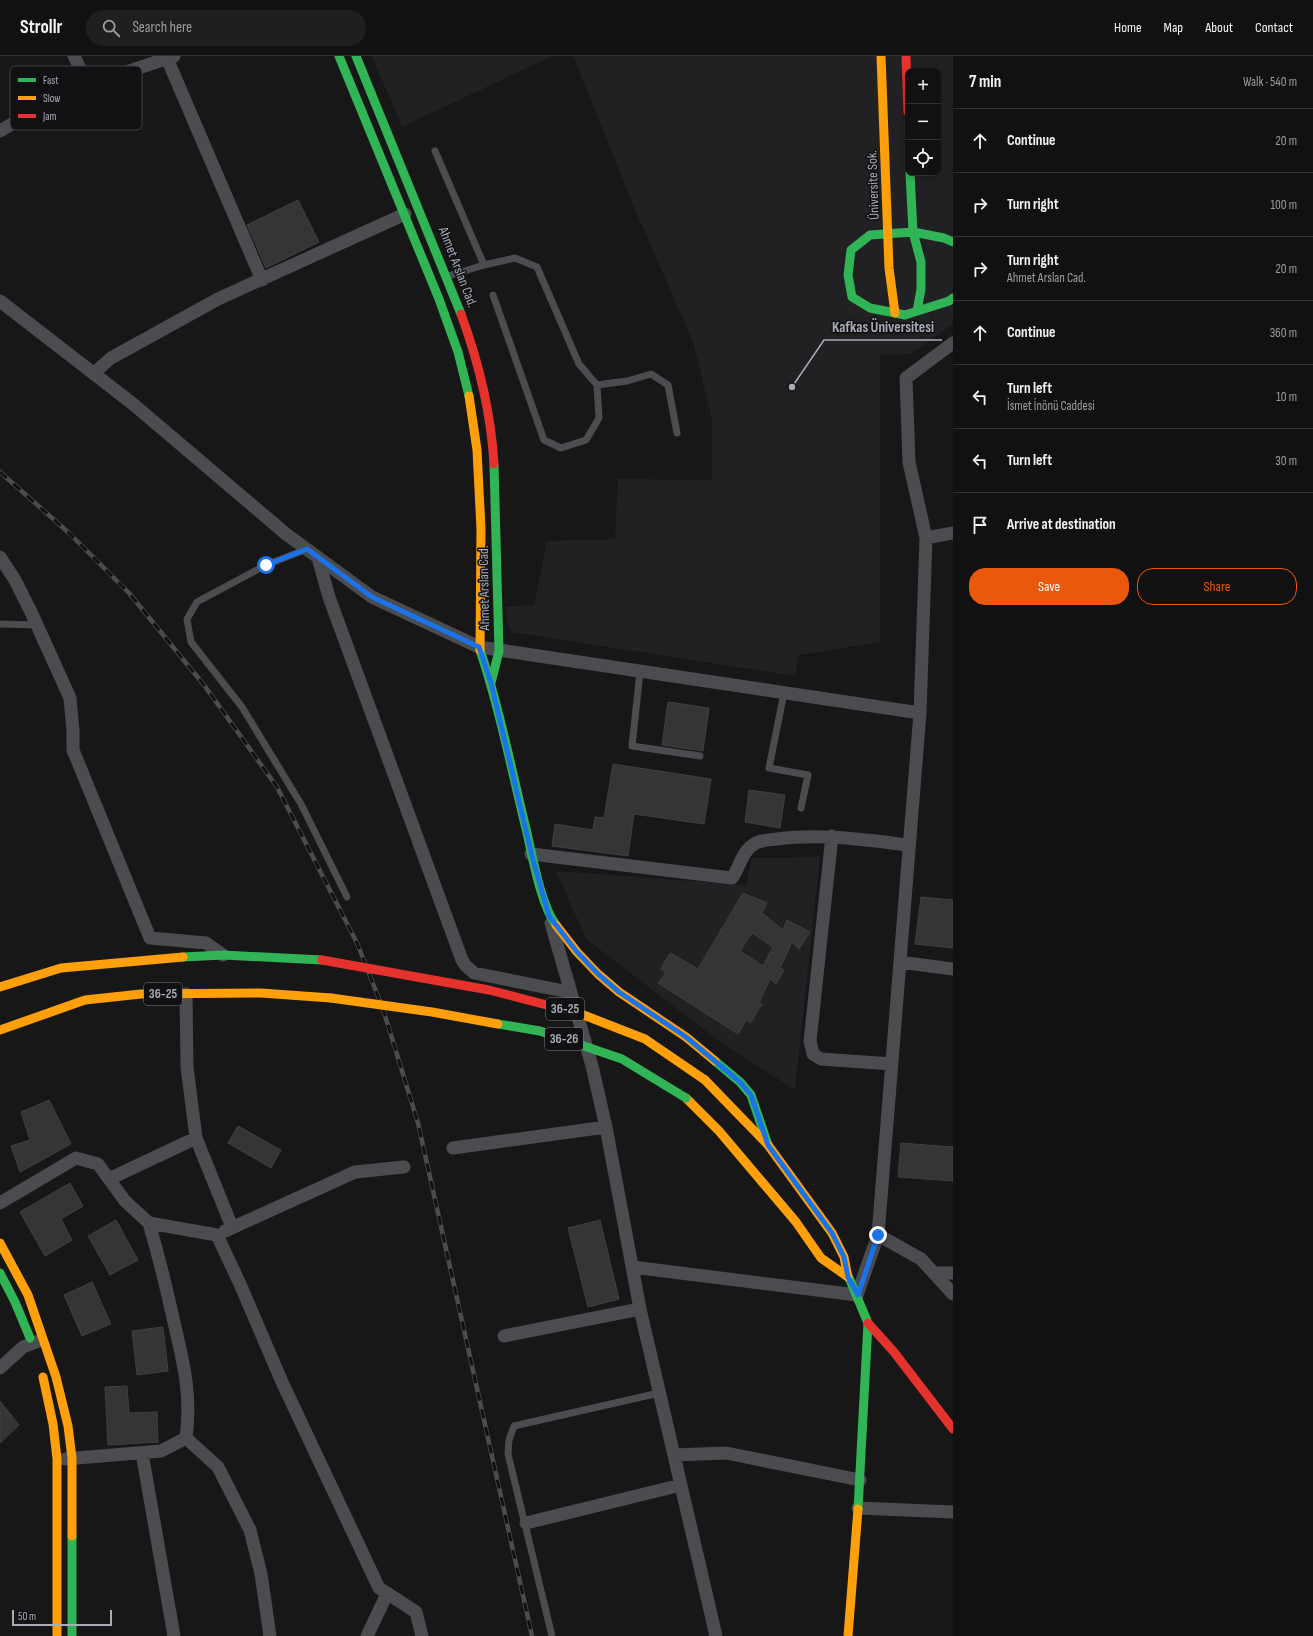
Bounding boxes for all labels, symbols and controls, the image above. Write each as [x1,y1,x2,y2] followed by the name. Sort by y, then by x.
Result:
[86,10,366,46] search box
[20,16,62,39] text: Strollr
[100,17,122,39] icon: search
[132,18,192,37] text: Search here
[1114,19,1142,36] text: Home
[1164,19,1183,36] text: Map
[1205,19,1233,36] text: About
[1255,19,1293,36] text: Contact
[10,66,142,130] legend
[905,68,941,176] map controls
[905,68,941,104] button: +
[969,72,1001,92] text: 7 min
[43,74,59,87] text: Fast
[1243,74,1297,90] text: Walk · 540 m
[43,92,60,105] text: Slow
[905,104,941,140] button: −
[42,110,57,123] text: Jam
[969,130,991,152] icon: ahead
[1007,131,1056,150] text: Continue
[1275,133,1297,149] text: 20 m
[905,140,941,176] button: locate
[863,150,883,220] street label: Üniversite Sok.
[969,194,991,216] icon: right
[1007,195,1059,214] text: Turn right
[1270,197,1297,213] text: 100 m
[434,223,481,310] street label: Ahmet Arslan Cad.
[1007,251,1059,270] text: Turn right
[969,258,991,280] icon: right
[1275,261,1297,277] text: 20 m
[1007,270,1086,286] text: Ahmet Arslan Cad.
[824,313,942,340] callout: Kafkas Üniversitesi
[832,318,934,337] text: Kafkas Üniversitesi
[969,322,991,344] icon: ahead
[1007,323,1056,342] text: Continue
[1270,325,1297,341] text: 360 m
[1007,379,1052,398] text: Turn left
[969,386,991,408] icon: left
[1276,389,1297,405] text: 10 m
[1007,398,1095,414] text: İsmet İnönü Caddesi
[969,450,991,472] icon: left
[1007,451,1052,470] text: Turn left
[1275,453,1297,469] text: 30 m
[969,514,991,536] icon: arrive
[1007,515,1116,534] text: Arrive at destination
[475,545,493,632] street label: Ahmet Arslan Cad.
[257,556,275,574] route start
[969,568,1129,605] button: Save
[1137,568,1297,605] button: Share
[144,983,182,1005] road number: 36-25
[546,998,584,1020] road number: 36-25
[545,1028,583,1050] road number: 36-26
[869,1226,887,1244] route end
[12,1608,112,1627] scale bar
[18,1610,36,1623] text: 50 m

